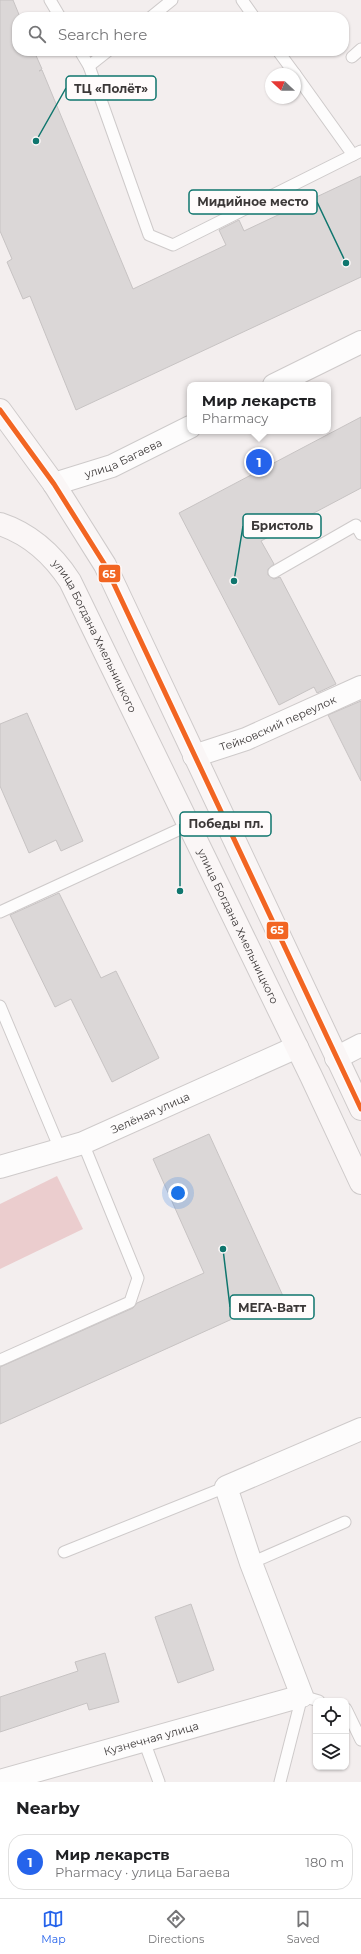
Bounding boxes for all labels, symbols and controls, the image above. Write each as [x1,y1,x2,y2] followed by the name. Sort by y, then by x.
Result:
[12,12,349,56] search box
[26,23,48,45] icon: search
[58,25,147,44] text: Search here
[265,68,301,104] north arrow
[66,76,156,100] callout: ТЦ «Полёт»
[74,81,148,96] text: ТЦ «Полёт»
[189,190,317,214] callout: Мидийное место
[197,194,309,209] text: Мидийное место
[187,382,331,434] popup
[202,391,316,410] text: Мир лекарств
[202,410,268,426] text: Pharmacy
[82,435,164,481] street label: улица Багаева
[246,447,272,477] pin: 1
[243,514,321,538] callout: Бристоль
[251,518,313,533] text: Бристоль
[49,555,140,715] street label: улица Богдана Хмельницкого
[98,564,121,583] line badge: 65
[102,567,116,581] text: 65
[218,692,339,754] street label: Тейковский переулок
[180,812,271,836] callout: Победы пл.
[189,816,263,831] text: Победы пл.
[194,846,282,1006] street label: улица Богдана Хмельницкого
[266,921,289,940] line badge: 65
[270,923,284,937] text: 65
[108,1089,192,1137] street label: Зелёная улица
[168,1183,188,1203] your location
[230,1295,314,1319] callout: МЕГА-Ватт
[238,1300,307,1315] text: МЕГА-Ватт
[313,1698,349,1770] map controls
[313,1698,349,1734] button: locate
[102,1718,200,1758] street label: Кузнечная улица
[313,1734,349,1770] button: layers
[16,1798,80,1818] text: Nearby
[55,1845,170,1864] text: Мир лекарств
[27,1854,33,1870] text: 1
[305,1854,344,1870] text: 180 m
[55,1864,230,1880] text: Pharmacy · улица Багаева
[41,1908,66,1946] tab: Map
[148,1908,204,1946] tab: Directions
[287,1908,320,1946] tab: Saved

